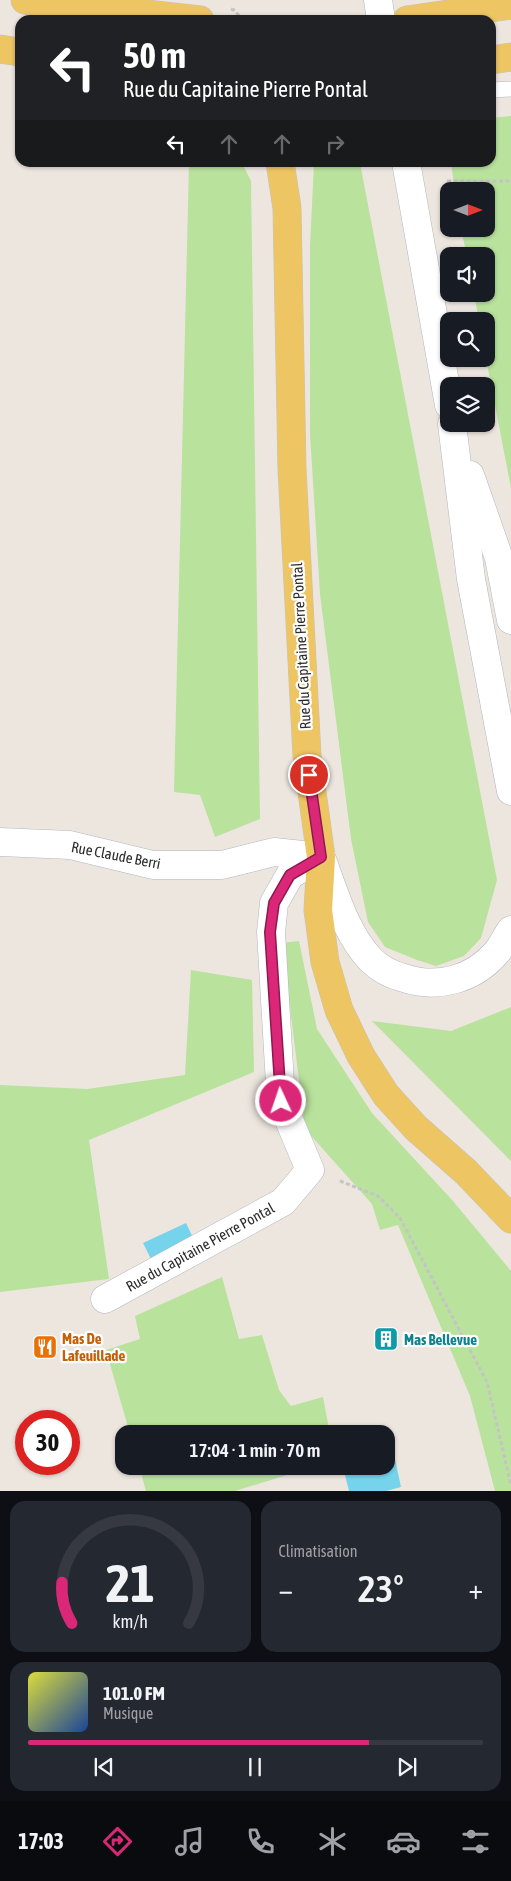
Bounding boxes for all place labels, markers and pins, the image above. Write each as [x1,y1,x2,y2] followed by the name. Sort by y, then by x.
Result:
[288,754,330,796] pin
[373,1326,399,1352] building icon: Mas Bellevue
[62,1330,125,1364] place label: Mas De Lafeuillade
[404,1331,477,1348] place label: Mas Bellevue
[32,1334,58,1360] restaurant icon: Mas De Lafeuillade

